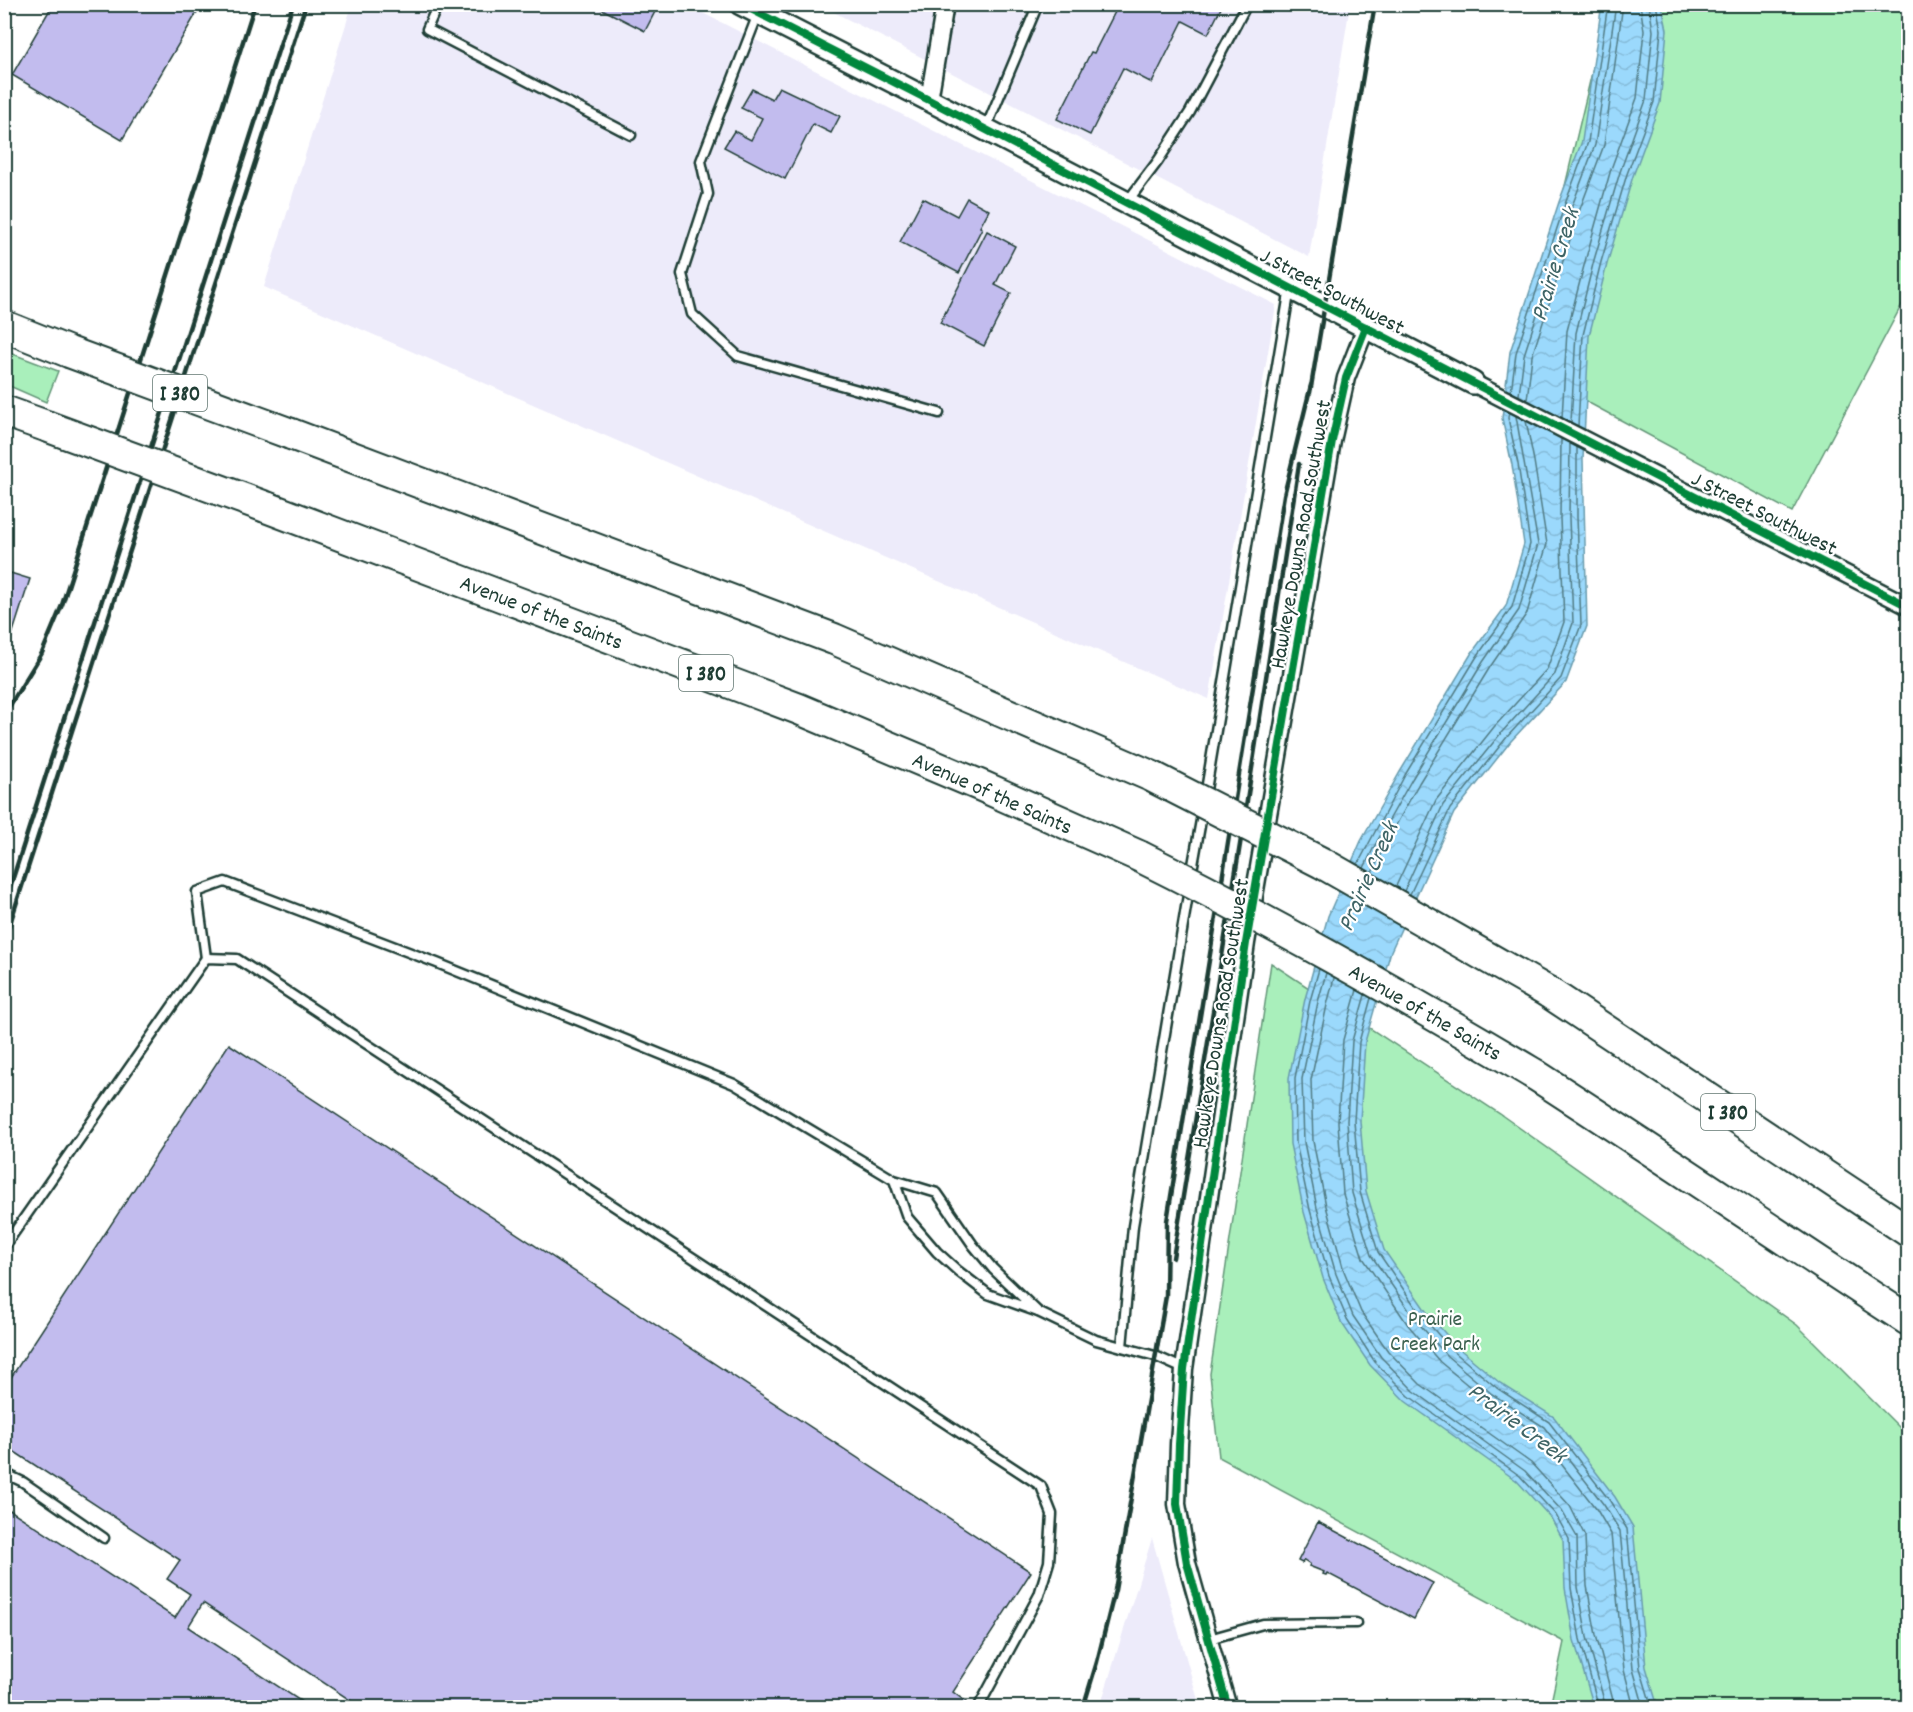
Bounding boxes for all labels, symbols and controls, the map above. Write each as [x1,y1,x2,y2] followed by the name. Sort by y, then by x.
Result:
[1524,202,1591,326] water label: Prairie Creek
[1253,242,1409,344] street label: J Street Southwest
[153,375,207,411] road number: I 380
[1264,398,1341,671] street label: Hawkeye Downs Road Southwest
[1685,465,1842,565] street label: J Street Southwest
[455,569,627,660] street label: Avenue of the Saints
[679,655,733,691] road number: I 380
[907,746,1077,844] street label: Avenue of the Saints
[1331,815,1410,937] water label: Prairie Creek
[1186,877,1259,1151] street label: Hawkeye Downs Road Southwest
[1342,958,1507,1071] street label: Avenue of the Saints
[1701,1094,1755,1130] road number: I 380
[1390,1305,1480,1361] park label: Prairie Creek Park
[1459,1376,1575,1474] water label: Prairie Creek

